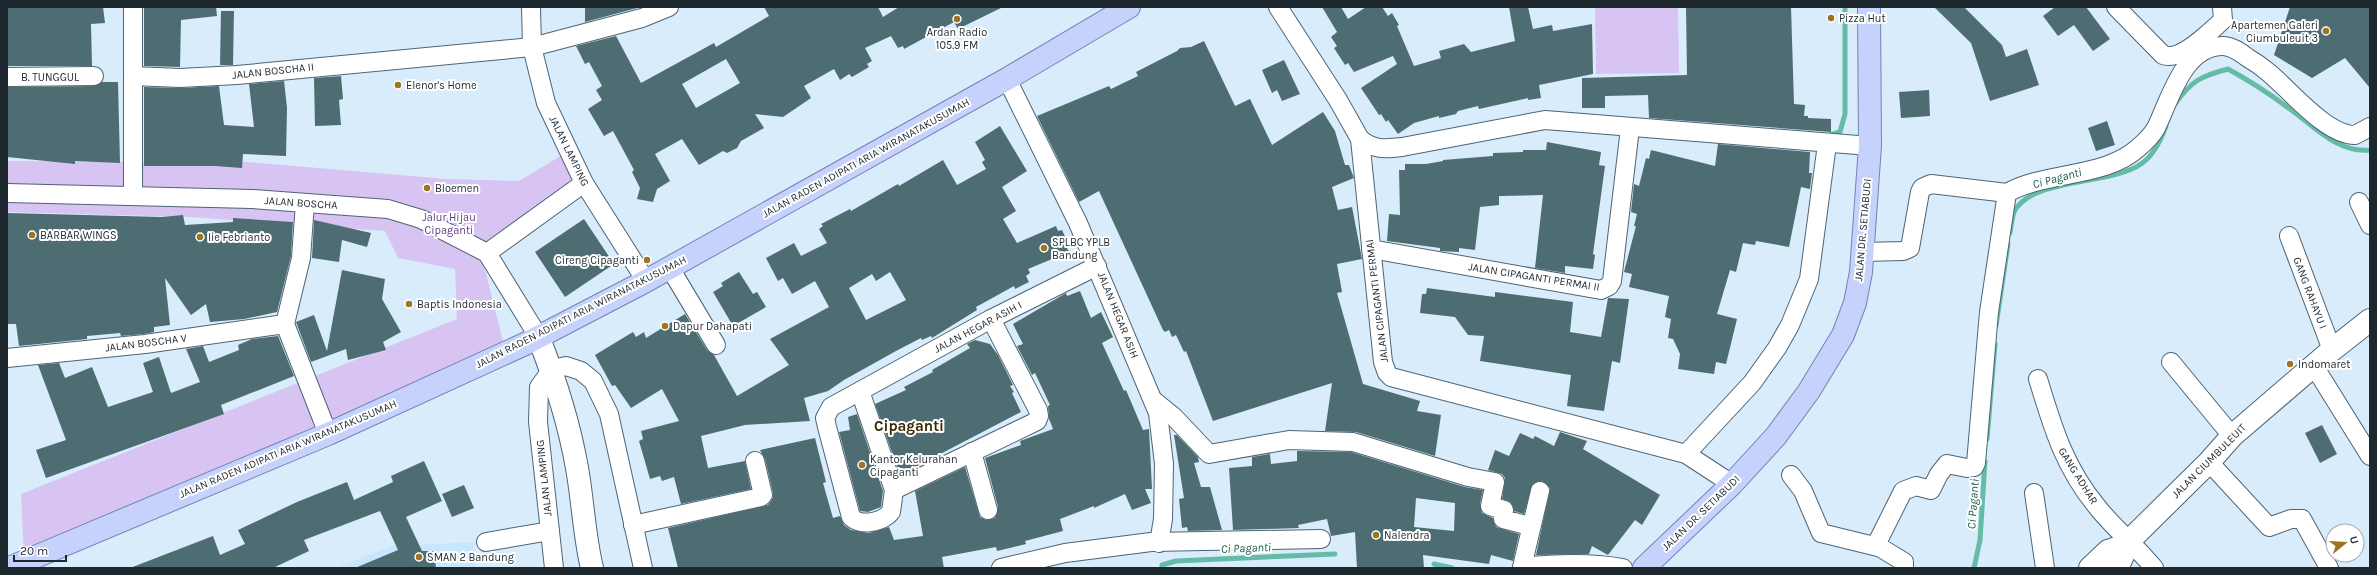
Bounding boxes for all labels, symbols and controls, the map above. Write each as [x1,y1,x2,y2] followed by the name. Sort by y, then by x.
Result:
[1839,12,1886,25] place label: Pizza Hut
[1826,13,1836,23] marker: Pizza Hut
[952,14,962,24] marker: Ardan Radio 105.9 FM
[2231,19,2318,45] place label: Apartemen Galeri Ciumbuleuit 3
[927,26,987,52] place label: Ardan Radio 105.9 FM
[2321,26,2331,36] marker: Apartemen Galeri Ciumbuleuit 3
[231,60,315,82] street label: JALAN BOSCHA II
[21,71,80,84] street label: B. TUNGGUL
[406,79,477,92] place label: Elenor's Home
[393,80,403,90] marker: Elenor's Home
[760,95,972,221] street label: JALAN RADEN ADIPATI ARIA WIRANATAKUSUMAH
[546,114,592,188] street label: JALAN LAMPING
[2031,165,2083,191] water label: Ci Paganti
[1852,178,1874,282] street label: JALAN DR. SETIABUDI
[435,182,479,195] place label: Bloemen
[422,183,432,193] marker: Bloemen
[264,194,339,212] street label: JALAN BOSCHA
[422,211,476,237] park label: Jalur Hijau Cipaganti
[40,229,117,242] place label: BARBAR WINGS
[27,230,37,240] marker: BARBAR WINGS
[208,231,270,244] place label: Iie Febrianto
[195,232,205,242] marker: Iie Febrianto
[1052,236,1110,262] place label: SPLBC YPLB Bandung
[1363,239,1391,363] street label: JALAN CIPAGANTI PERMAI
[1039,243,1049,253] marker: SPLBC YPLB Bandung
[473,253,689,371] street label: JALAN RADEN ADIPATI ARIA WIRANATAKUSUMAH
[555,254,639,267] place label: Cireng Cipaganti
[642,255,652,265] marker: Cireng Cipaganti
[2290,255,2330,331] street label: GANG RAHAYU I
[1467,260,1601,294] street label: JALAN CIPAGANTI PERMAI II
[1095,270,1141,360] street label: JALAN HEGAR ASIH
[417,298,502,311] place label: Baptis Indonesia
[932,298,1024,356] street label: JALAN HEGAR ASIH I
[404,299,414,309] marker: Baptis Indonesia
[673,320,752,333] place label: Dapur Dahapati
[660,321,670,331] marker: Dapur Dahapati
[104,332,188,354] street label: JALAN BOSCHA V
[2298,358,2350,371] place label: Indomaret
[2285,359,2295,369] marker: Indomaret
[177,397,399,501] street label: JALAN RADEN ADIPATI ARIA WIRANATAKUSUMAH
[874,417,944,435] district label: Cipaganti
[2169,421,2249,501] street label: JALAN CIUMBULEUIT
[534,439,554,517] street label: JALAN LAMPING
[2055,445,2101,507] street label: GANG ADHAR
[870,453,958,479] place label: Kantor Kelurahan Cipaganti
[857,460,867,470] marker: Kantor Kelurahan Cipaganti
[1659,473,1743,553] street label: JALAN DR. SETIABUDI
[1964,478,1982,530] water label: Ci Paganti
[2325,523,2365,563] north arrow
[1384,529,1430,542] place label: Nalendra
[1371,530,1381,540] marker: Nalendra
[2347,534,2361,546] text: U
[14,537,66,563] scale bar
[1221,540,1271,556] water label: Ci Paganti
[20,544,48,558] text: 20 m
[427,551,515,564] place label: SMAN 2 Bandung
[414,552,424,562] marker: SMAN 2 Bandung

